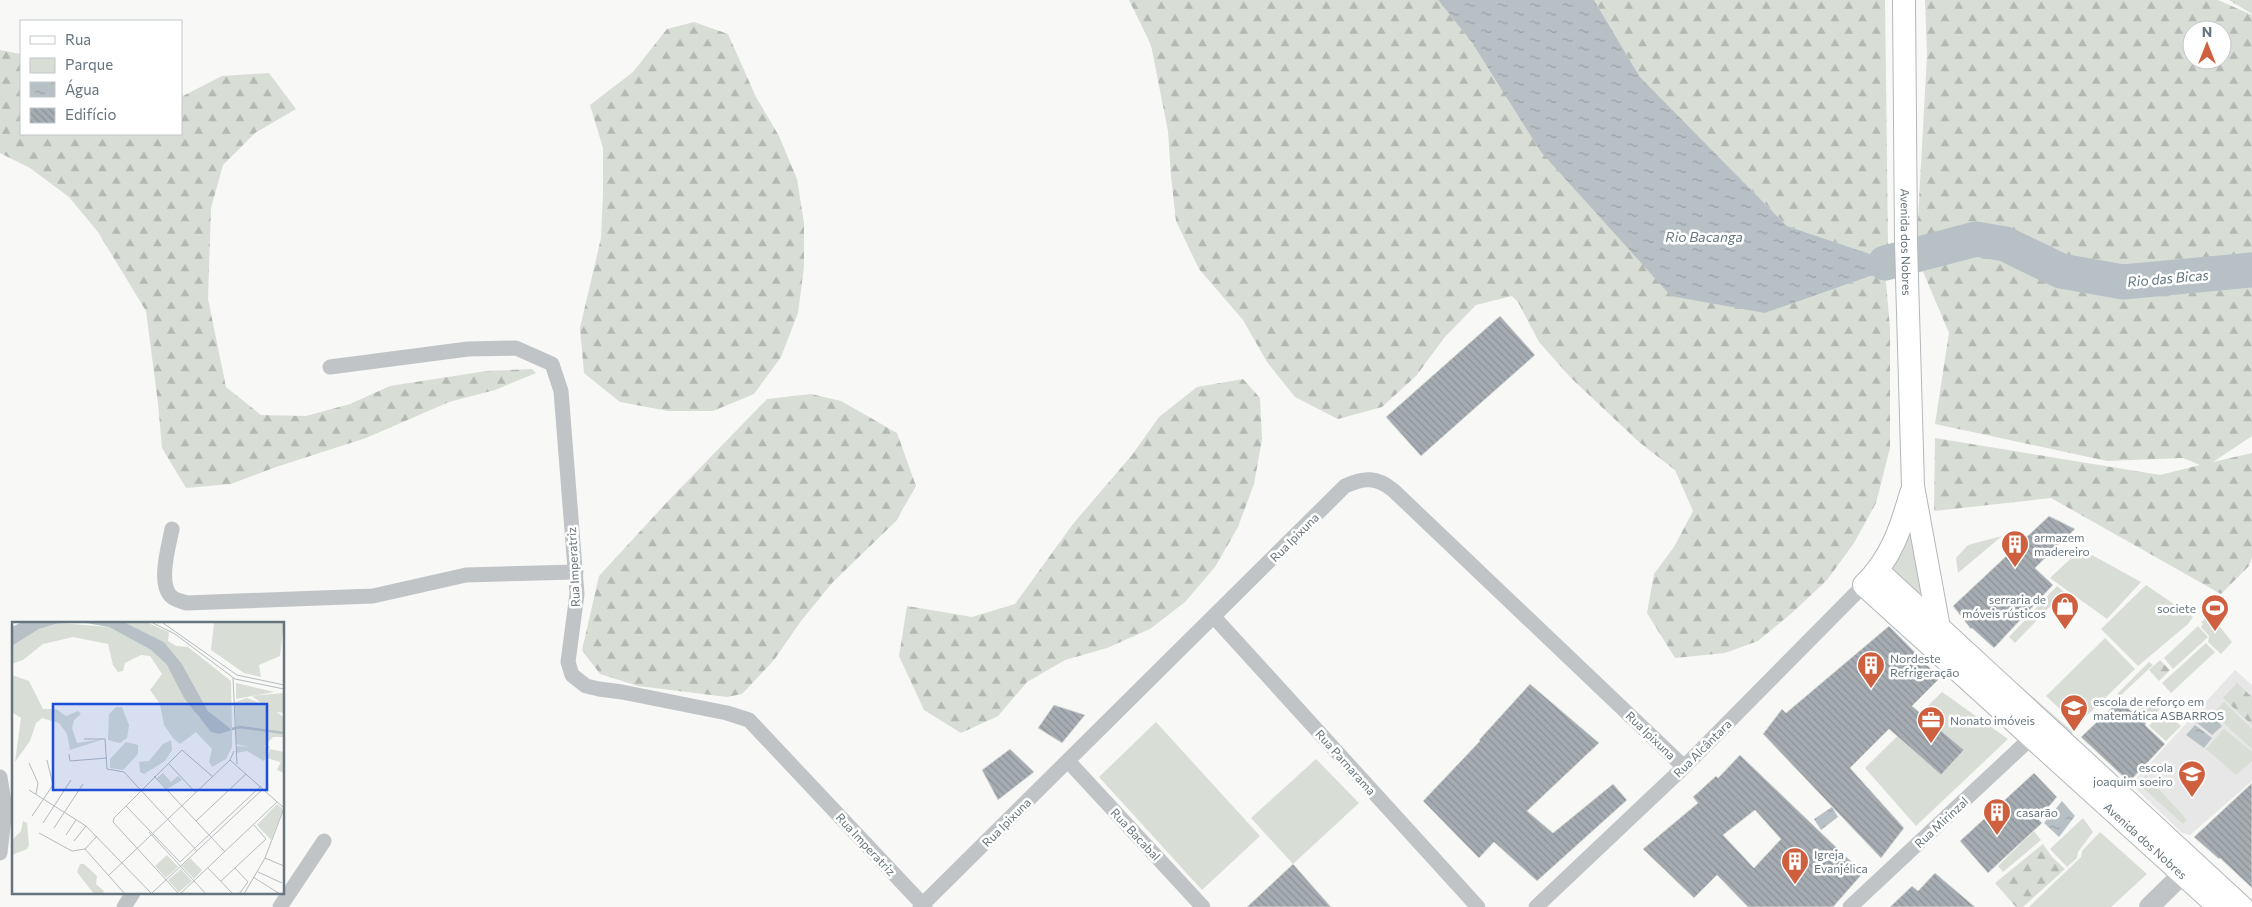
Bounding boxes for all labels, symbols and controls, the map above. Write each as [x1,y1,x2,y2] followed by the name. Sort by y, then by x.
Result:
[20,20,182,135] legend
[2182,20,2232,70] north arrow
[2202,23,2212,40] text: N
[65,30,91,48] text: Rua
[65,55,113,73] text: Parque
[65,79,99,98] text: Água
[65,105,116,123] text: Edifício
[1899,188,1915,296] street label: Avenida dos Nobres
[1665,228,1743,245] water label: Rio Bacanga
[2127,266,2209,290] water label: Rio das Bicas
[1267,510,1321,564] street label: Rua Ipixuna
[564,527,582,607] street label: Rua Imperatriz
[2000,529,2030,568] building icon: armazem madereiro
[2034,530,2090,558] place label: armazem madereiro
[2050,591,2080,630] shop icon: serraria de móveis rústicos
[1962,592,2046,620] place label: serraria de móveis rústicos
[2200,593,2230,632] sports icon: societe
[2157,601,2196,615] place label: societe
[12,622,285,894] inset map
[1856,650,1886,689] building icon: Nordeste Refrigeração
[1890,651,1960,679] place label: Nordeste Refrigeração
[2059,693,2089,732] school or university icon: escola de reforço em matemática ASBARROS
[2093,694,2224,722] place label: escola de reforço em matemática ASBARROS
[1916,705,1946,744] office icon: Nonato imóveis
[1623,708,1679,762] street label: Rua Ipixuna
[1950,713,2035,727] place label: Nonato imóveis
[1670,716,1734,780] street label: Rua Alcântara
[1313,727,1379,797] street label: Rua Parnarama
[2177,759,2207,798] school or university icon: escola joaquim soeiro
[2093,760,2173,788] place label: escola joaquim soeiro
[1911,794,1971,850] street label: Rua Mirinzal
[979,795,1033,849] street label: Rua Ipixuna
[1982,797,2012,836] building icon: casarão
[2101,799,2190,882] street label: Avenida dos Nobres
[1108,805,1164,863] street label: Rua Bacabal
[2016,805,2058,819] place label: casarão
[834,810,898,878] street label: Rua Imperatriz
[1780,846,1810,885] building icon: Igreja Evanjélica
[1814,847,1868,875] place label: Igreja Evanjélica

